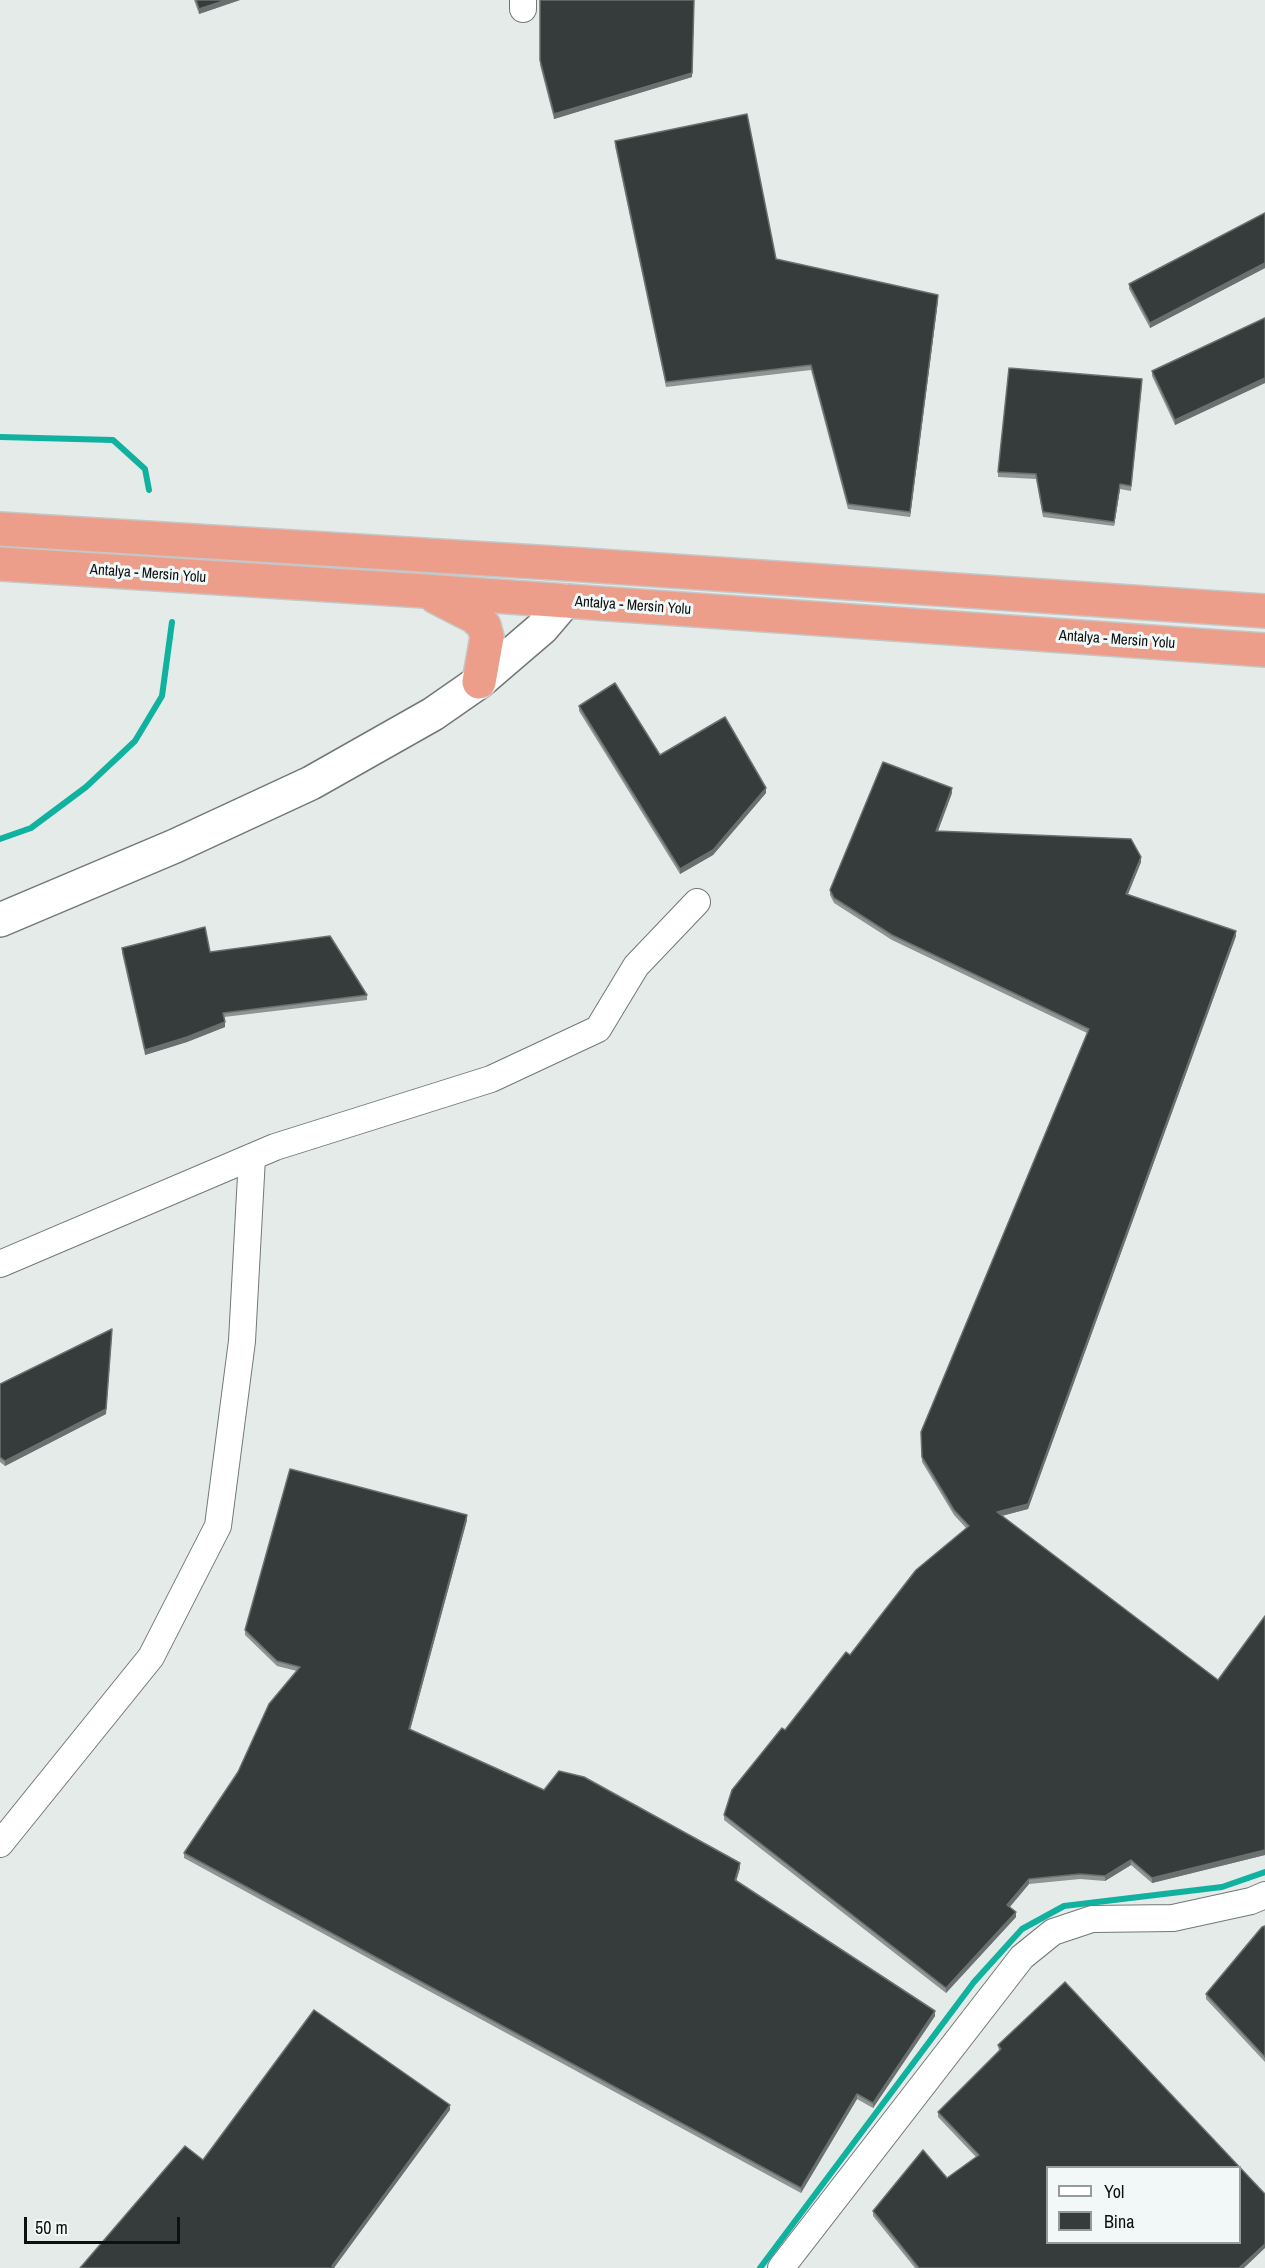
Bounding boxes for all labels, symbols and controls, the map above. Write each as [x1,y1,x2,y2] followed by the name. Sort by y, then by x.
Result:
[89,561,207,587] street label: Antalya - Mersin Yolu
[574,593,692,619] street label: Antalya - Mersin Yolu
[1058,627,1176,653] street label: Antalya - Mersin Yolu
[1046,2166,1241,2244] legend
[1104,2179,1124,2204] text: Yol
[27,2205,183,2243] scale bar
[1104,2209,1134,2234] text: Bina
[35,2215,68,2240] text: 50 m

